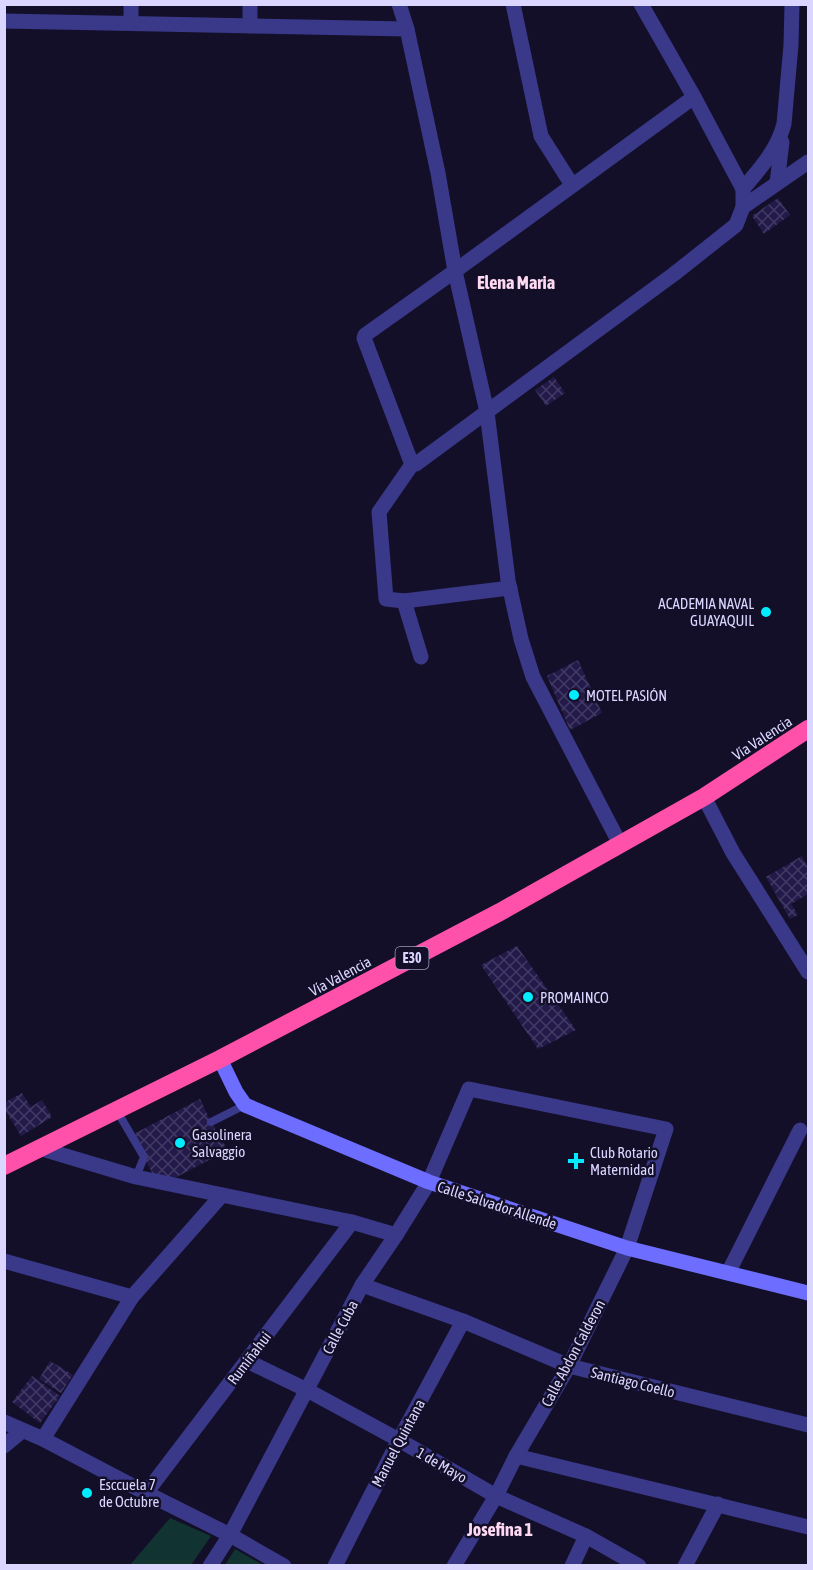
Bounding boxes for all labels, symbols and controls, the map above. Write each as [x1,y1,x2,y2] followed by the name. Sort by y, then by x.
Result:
[477,272,555,293] district label: Elena Maria
[658,595,754,629] place label: ACADEMIA NAVAL GUAYAQUIL
[759,605,773,619] marker: ACADEMIA NAVAL GUAYAQUIL
[586,687,667,704] place label: MOTEL PASIÓN
[567,688,581,702] marker: MOTEL PASIÓN
[729,712,795,764] street label: Vía Valencia
[396,947,428,969] road number: E30
[306,953,374,999] street label: Vía Valencia
[540,989,609,1006] place label: PROMAINCO
[521,990,535,1004] marker: PROMAINCO
[192,1126,252,1160] place label: Gasolinera Salvaggio
[173,1136,187,1150] marker: Gasolinera Salvaggio
[590,1144,658,1178] place label: Club Rotario Maternidad
[567,1152,585,1170] marker: Club Rotario Maternidad
[435,1178,559,1232] street label: Calle Salvador Allende
[319,1297,361,1357] street label: Calle Cuba
[538,1297,608,1409] street label: Calle Abdon Calderon
[224,1328,274,1388] street label: Rumiñahui
[589,1363,677,1401] street label: Santiago Coello
[368,1396,428,1490] street label: Manuel Quintana
[414,1444,470,1486] street label: 1 de Mayo
[99,1476,159,1510] place label: Esccuela 7 de Octubre
[80,1486,94,1500] marker: Esccuela 7 de Octubre
[466,1519,533,1540] district label: Josefina 1

